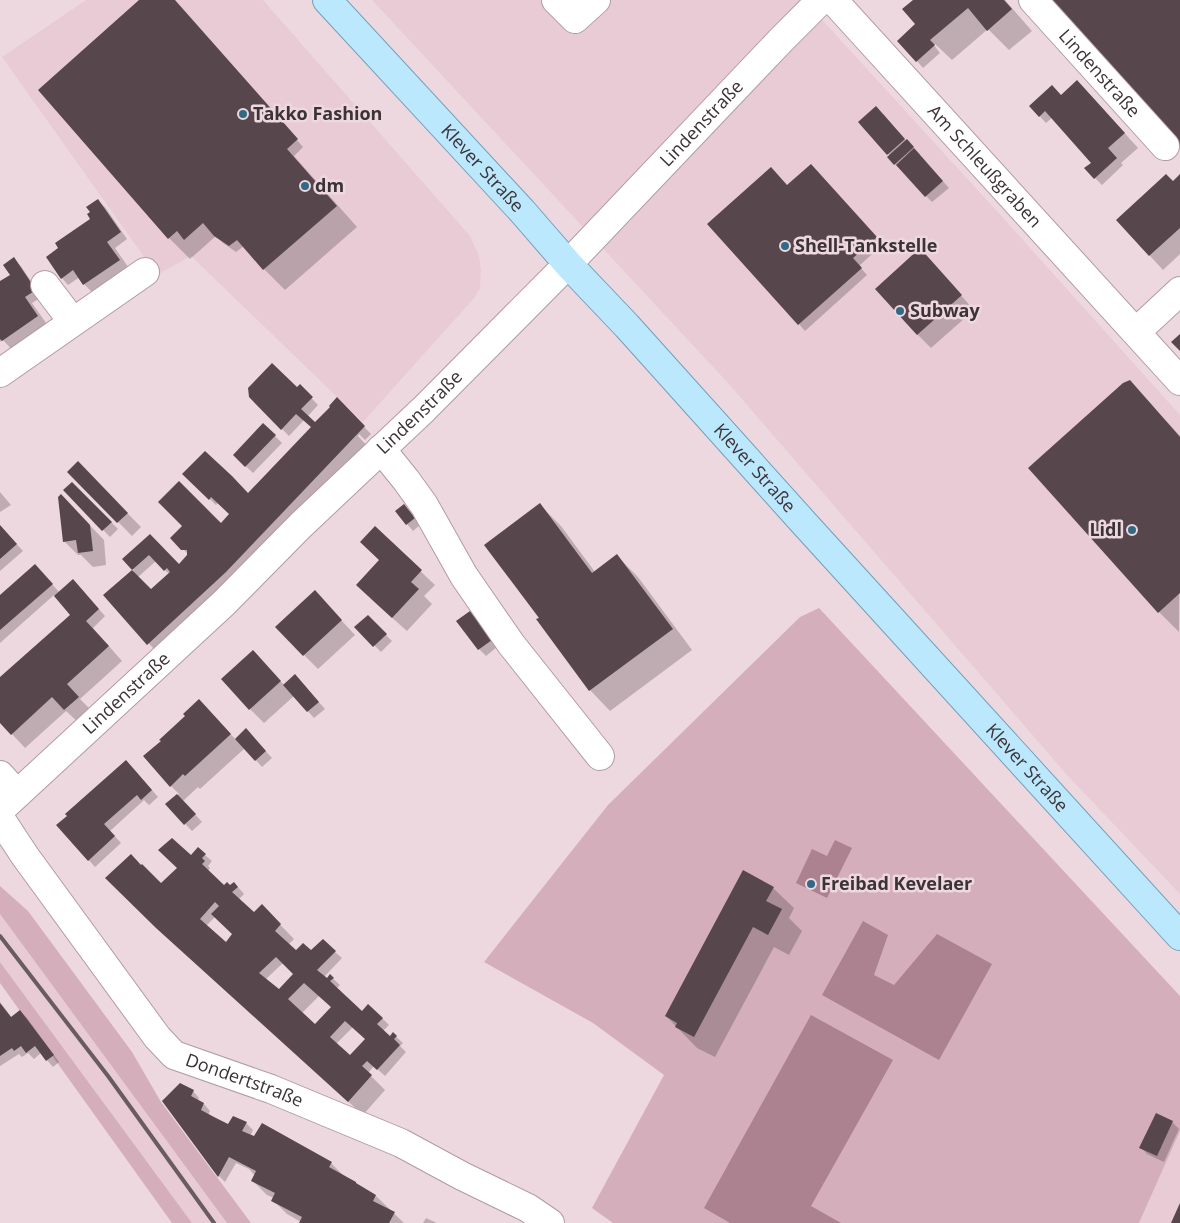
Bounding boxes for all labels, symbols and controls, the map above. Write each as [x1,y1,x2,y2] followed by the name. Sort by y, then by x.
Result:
[1054,24,1146,122] street label: Lindenstraße
[654,74,748,171] street label: Lindenstraße
[923,99,1047,232] street label: Am Schleußgraben
[253,101,382,125] place label: Takko Fashion
[237,108,249,120] marker: Takko Fashion
[436,118,530,217] street label: Klever Straße
[315,173,344,197] place label: dm
[299,180,311,192] marker: dm
[795,233,937,257] place label: Shell-Tankstelle
[779,240,791,252] marker: Shell-Tankstelle
[910,298,980,322] place label: Subway
[894,305,906,317] marker: Subway
[371,365,467,459] street label: Lindenstraße
[709,418,802,517] street label: Klever Straße
[1089,517,1122,541] place label: Lidl
[1126,524,1138,536] marker: Lidl
[77,646,175,739] street label: Lindenstraße
[981,718,1074,817] street label: Klever Straße
[821,871,972,895] place label: Freibad Kevelaer
[805,878,817,890] marker: Freibad Kevelaer
[183,1047,307,1112] street label: Dondertstraße

